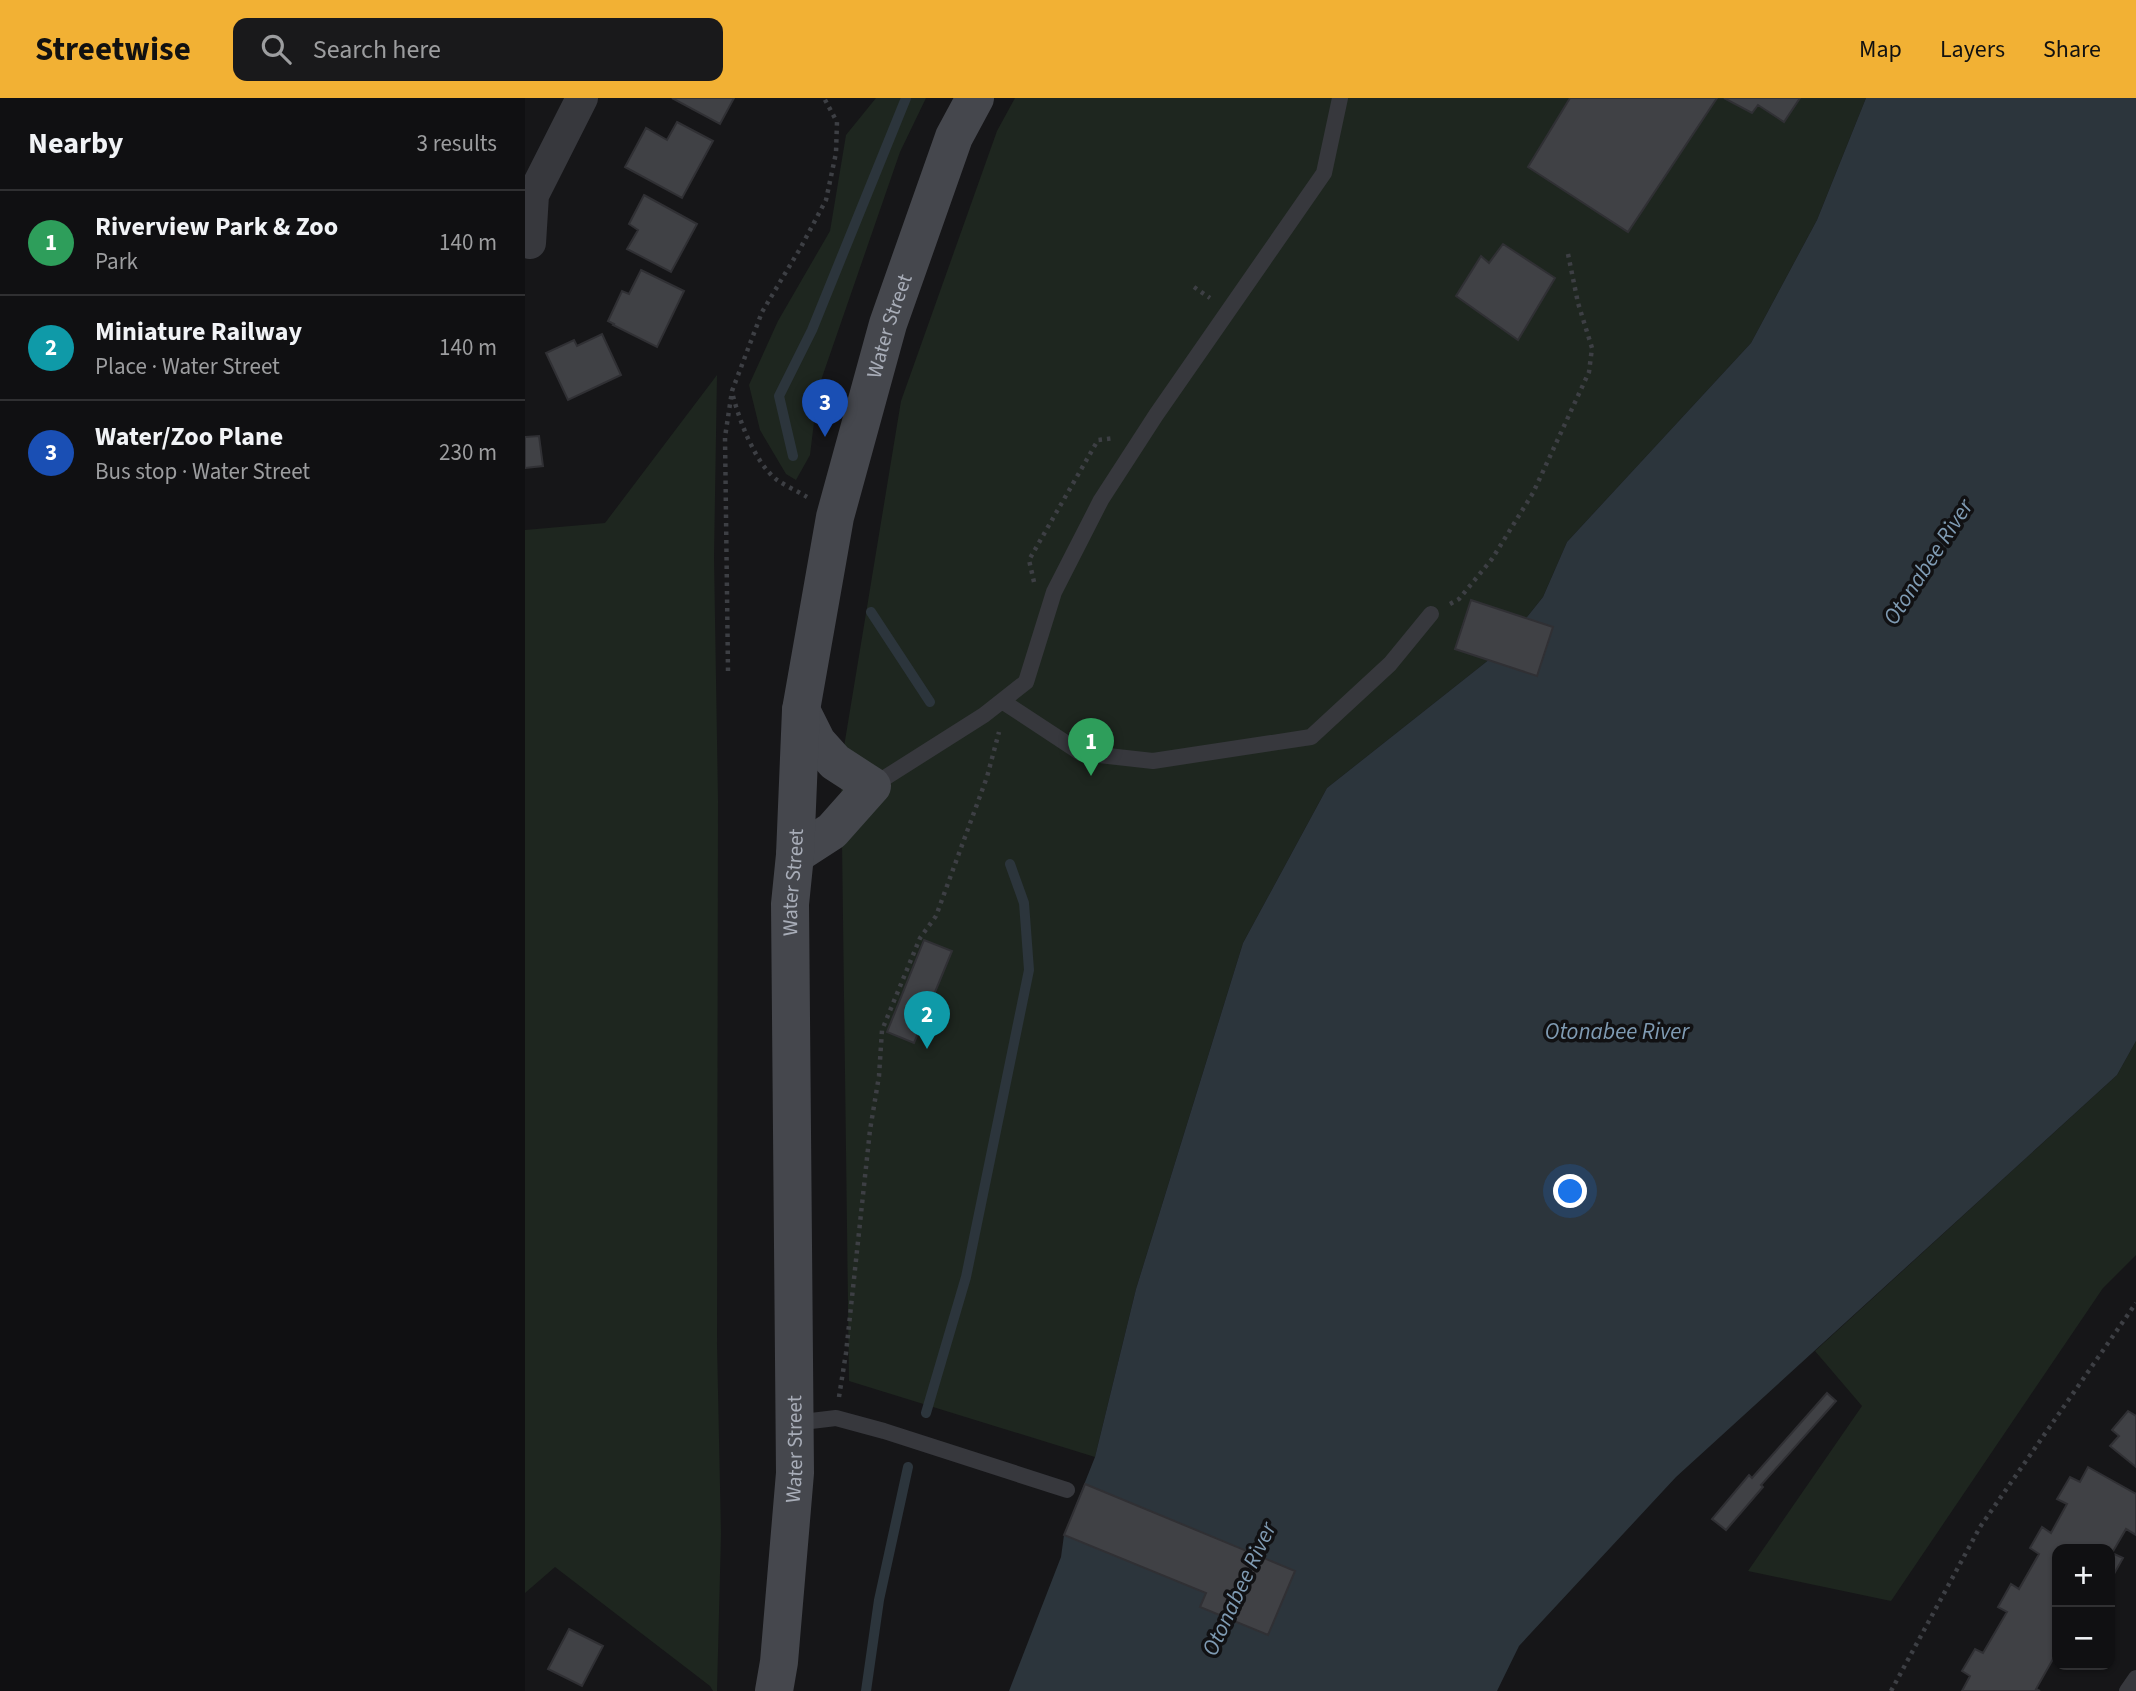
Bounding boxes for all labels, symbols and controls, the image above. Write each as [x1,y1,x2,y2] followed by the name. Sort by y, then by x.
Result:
[233,18,723,81] search box
[35,26,191,73] text: Streetwise
[257,30,295,68] icon: search
[313,31,441,68] text: Search here
[1859,32,1902,67] text: Map
[1940,32,2005,67] text: Layers
[2043,32,2101,67] text: Share
[28,122,123,165] text: Nearby
[417,127,497,160] text: 3 results
[95,208,338,245] text: Riverview Park & Zoo
[45,226,57,259] text: 1
[439,226,497,259] text: 140 m
[95,245,138,278] text: Park
[859,270,920,382] street label: Water Street
[95,313,302,350] text: Miniature Railway
[45,331,57,364] text: 2
[439,331,497,364] text: 140 m
[95,350,280,383] text: Place · Water Street
[802,379,848,437] pin: 3
[95,418,283,455] text: Water/Zoo Plane
[45,436,57,469] text: 3
[439,436,497,469] text: 230 m
[95,455,310,488] text: Bus stop · Water Street
[1875,492,1982,632] water label: Otonabee River
[1068,718,1114,776] pin: 1
[775,828,811,936] street label: Water Street
[904,991,950,1049] pin: 2
[1545,1015,1690,1048] water label: Otonabee River
[1553,1174,1587,1208] your location
[778,1395,810,1504] street label: Water Street
[1194,1516,1285,1661] water label: Otonabee River
[2052,1544,2115,1670] map controls
[2052,1544,2115,1607] button: +
[2052,1607,2115,1670] button: −

